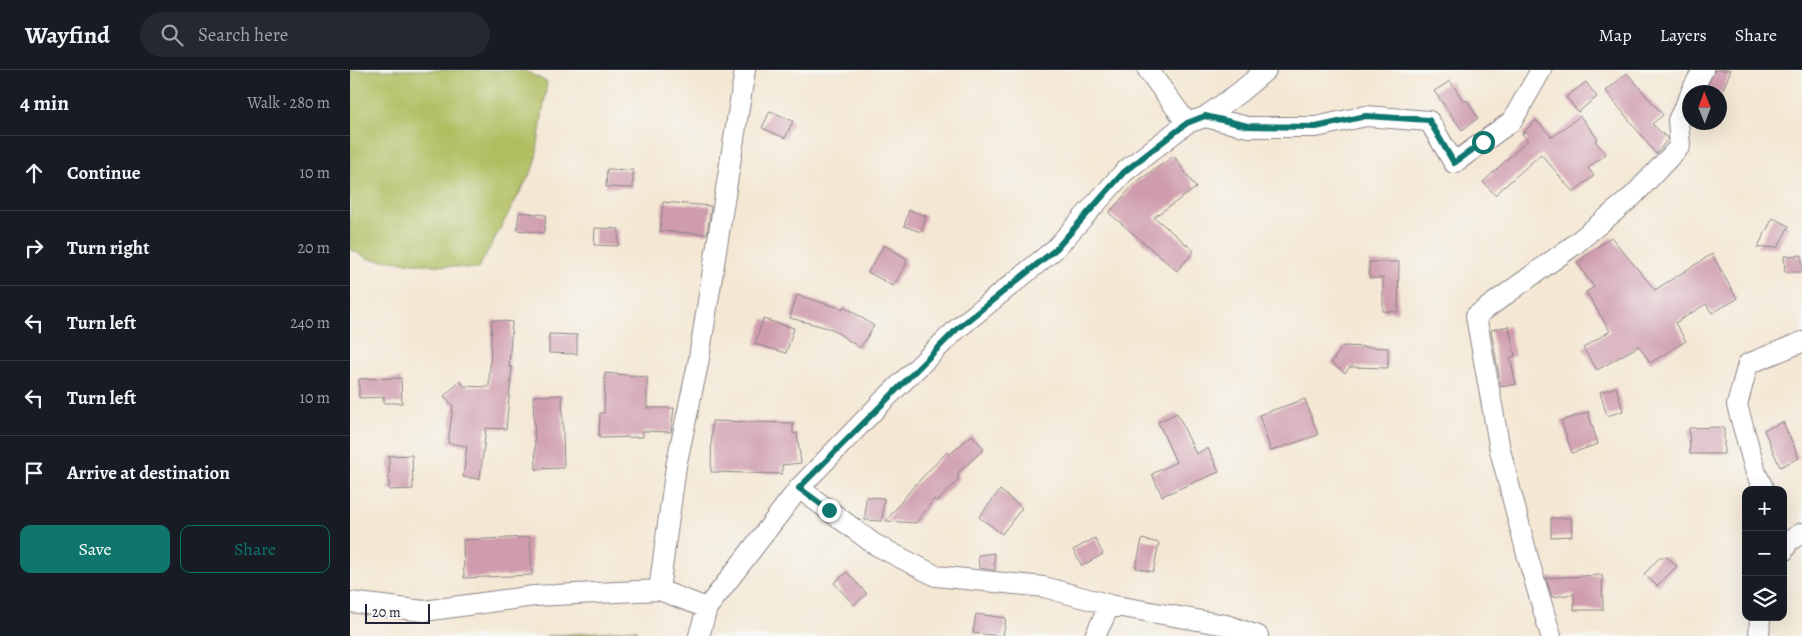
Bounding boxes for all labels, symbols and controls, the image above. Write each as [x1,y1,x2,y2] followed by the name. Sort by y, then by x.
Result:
[140,12,490,57] search box
[25,19,110,51] text: Wayfind
[158,21,186,49] icon: search
[198,22,288,48] text: Search here
[1599,23,1632,47] text: Map
[1660,23,1707,47] text: Layers
[1735,23,1777,47] text: Share
[1682,85,1727,130] north arrow
[20,89,69,117] text: 4 min
[247,92,330,114] text: Walk · 280 m
[1472,131,1495,154] route start
[20,159,48,187] icon: ahead
[67,160,141,186] text: Continue
[300,162,330,184] text: 10 m
[20,234,48,262] icon: right
[67,235,149,261] text: Turn right
[297,237,330,259] text: 20 m
[20,309,48,337] icon: left
[67,310,136,336] text: Turn left
[290,312,330,334] text: 240 m
[20,384,48,412] icon: left
[67,385,136,411] text: Turn left
[300,387,330,409] text: 10 m
[20,459,48,487] icon: arrive
[67,460,230,486] text: Arrive at destination
[1742,486,1787,621] map controls
[1742,486,1787,531] button: +
[818,499,841,522] route end
[20,525,170,573] button: Save
[180,525,330,573] button: Share
[1742,531,1787,576] button: −
[1742,576,1787,621] button: layers
[365,601,430,624] scale bar
[372,603,401,622] text: 20 m

